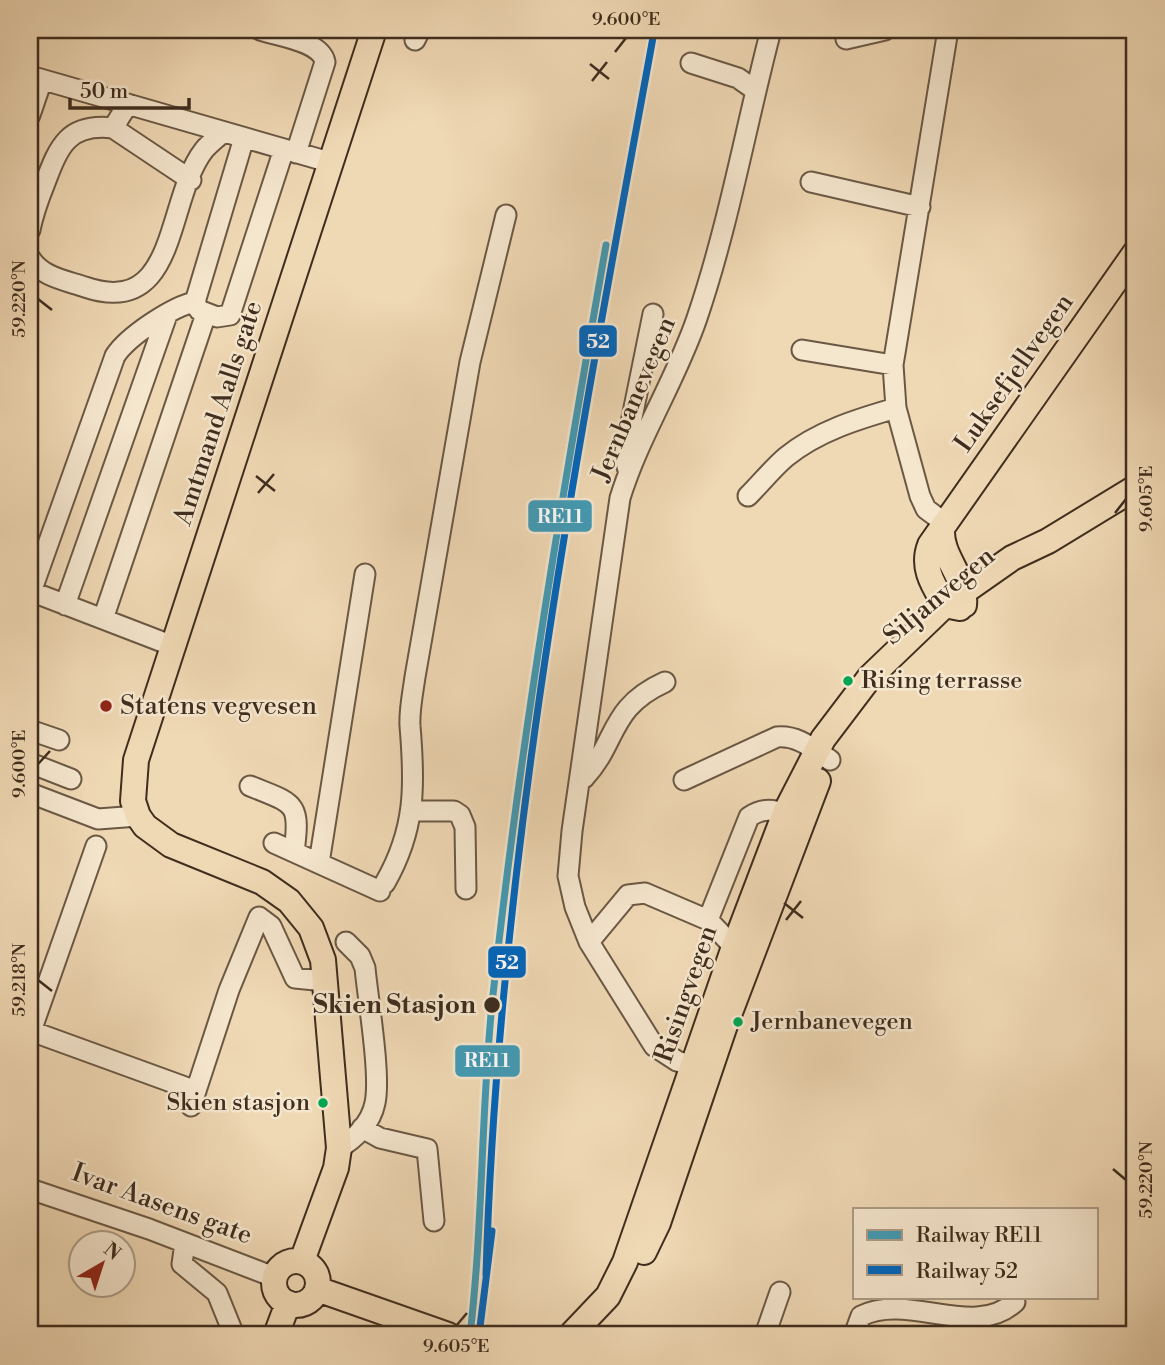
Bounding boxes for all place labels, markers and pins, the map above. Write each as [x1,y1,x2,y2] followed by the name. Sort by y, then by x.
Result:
[861,666,1022,696] place label: Rising terrasse
[841,674,855,688] marker: Rising terrasse
[120,690,317,722] place label: Statens vegvesen
[98,698,114,714] marker: Statens vegvesen
[313,989,476,1021] place label: Skien Stasjon
[482,995,502,1015] marker: Skien Stasjon
[750,1007,913,1037] place label: Jernbanevegen
[731,1015,745,1029] marker: Jernbanevegen
[166,1088,310,1118] place label: Skien stasjon
[316,1096,330,1110] marker: Skien stasjon

